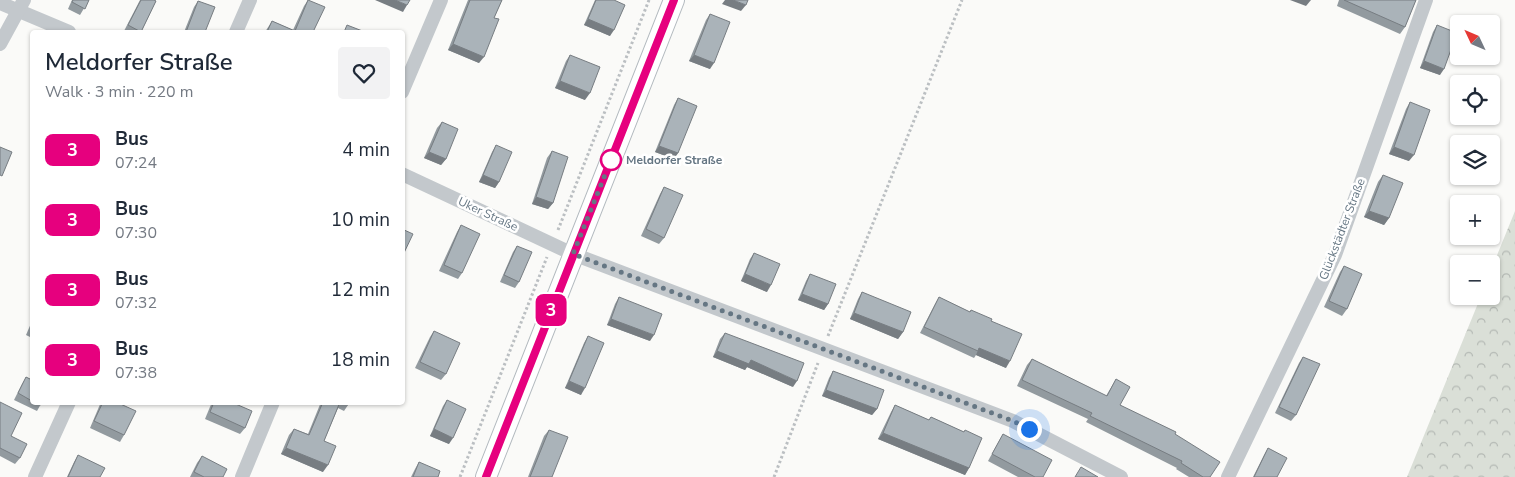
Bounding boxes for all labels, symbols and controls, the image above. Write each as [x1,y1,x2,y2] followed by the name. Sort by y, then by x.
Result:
[1450,15,1500,65] north arrow
[1450,15,1500,305] map controls
[45,46,233,78] text: Meldorfer Straße
[338,47,390,99] button: heart
[1450,75,1500,125] button: locate
[45,81,193,103] text: Walk · 3 min · 220 m
[115,126,148,152] text: Bus
[1450,135,1500,185] button: layers
[342,137,390,163] text: 4 min
[67,138,78,162] text: 3
[600,149,622,171] marker: Meldorfer Straße
[115,152,157,174] text: 07:24
[626,152,723,168] place label: Meldorfer Straße
[1315,176,1369,282] street label: Glückstädter Straße
[455,193,521,235] street label: Uker Straße
[1450,195,1500,245] button: +
[115,196,148,222] text: Bus
[331,207,390,233] text: 10 min
[67,208,78,232] text: 3
[115,222,157,244] text: 07:30
[1450,255,1500,305] button: −
[115,266,148,292] text: Bus
[331,277,390,303] text: 12 min
[67,278,78,302] text: 3
[115,292,157,314] text: 07:32
[535,294,567,326] line badge: 3
[546,298,556,322] text: 3
[115,336,148,362] text: Bus
[331,347,390,373] text: 18 min
[67,348,78,372] text: 3
[115,362,157,384] text: 07:38
[1017,417,1042,442] your location

